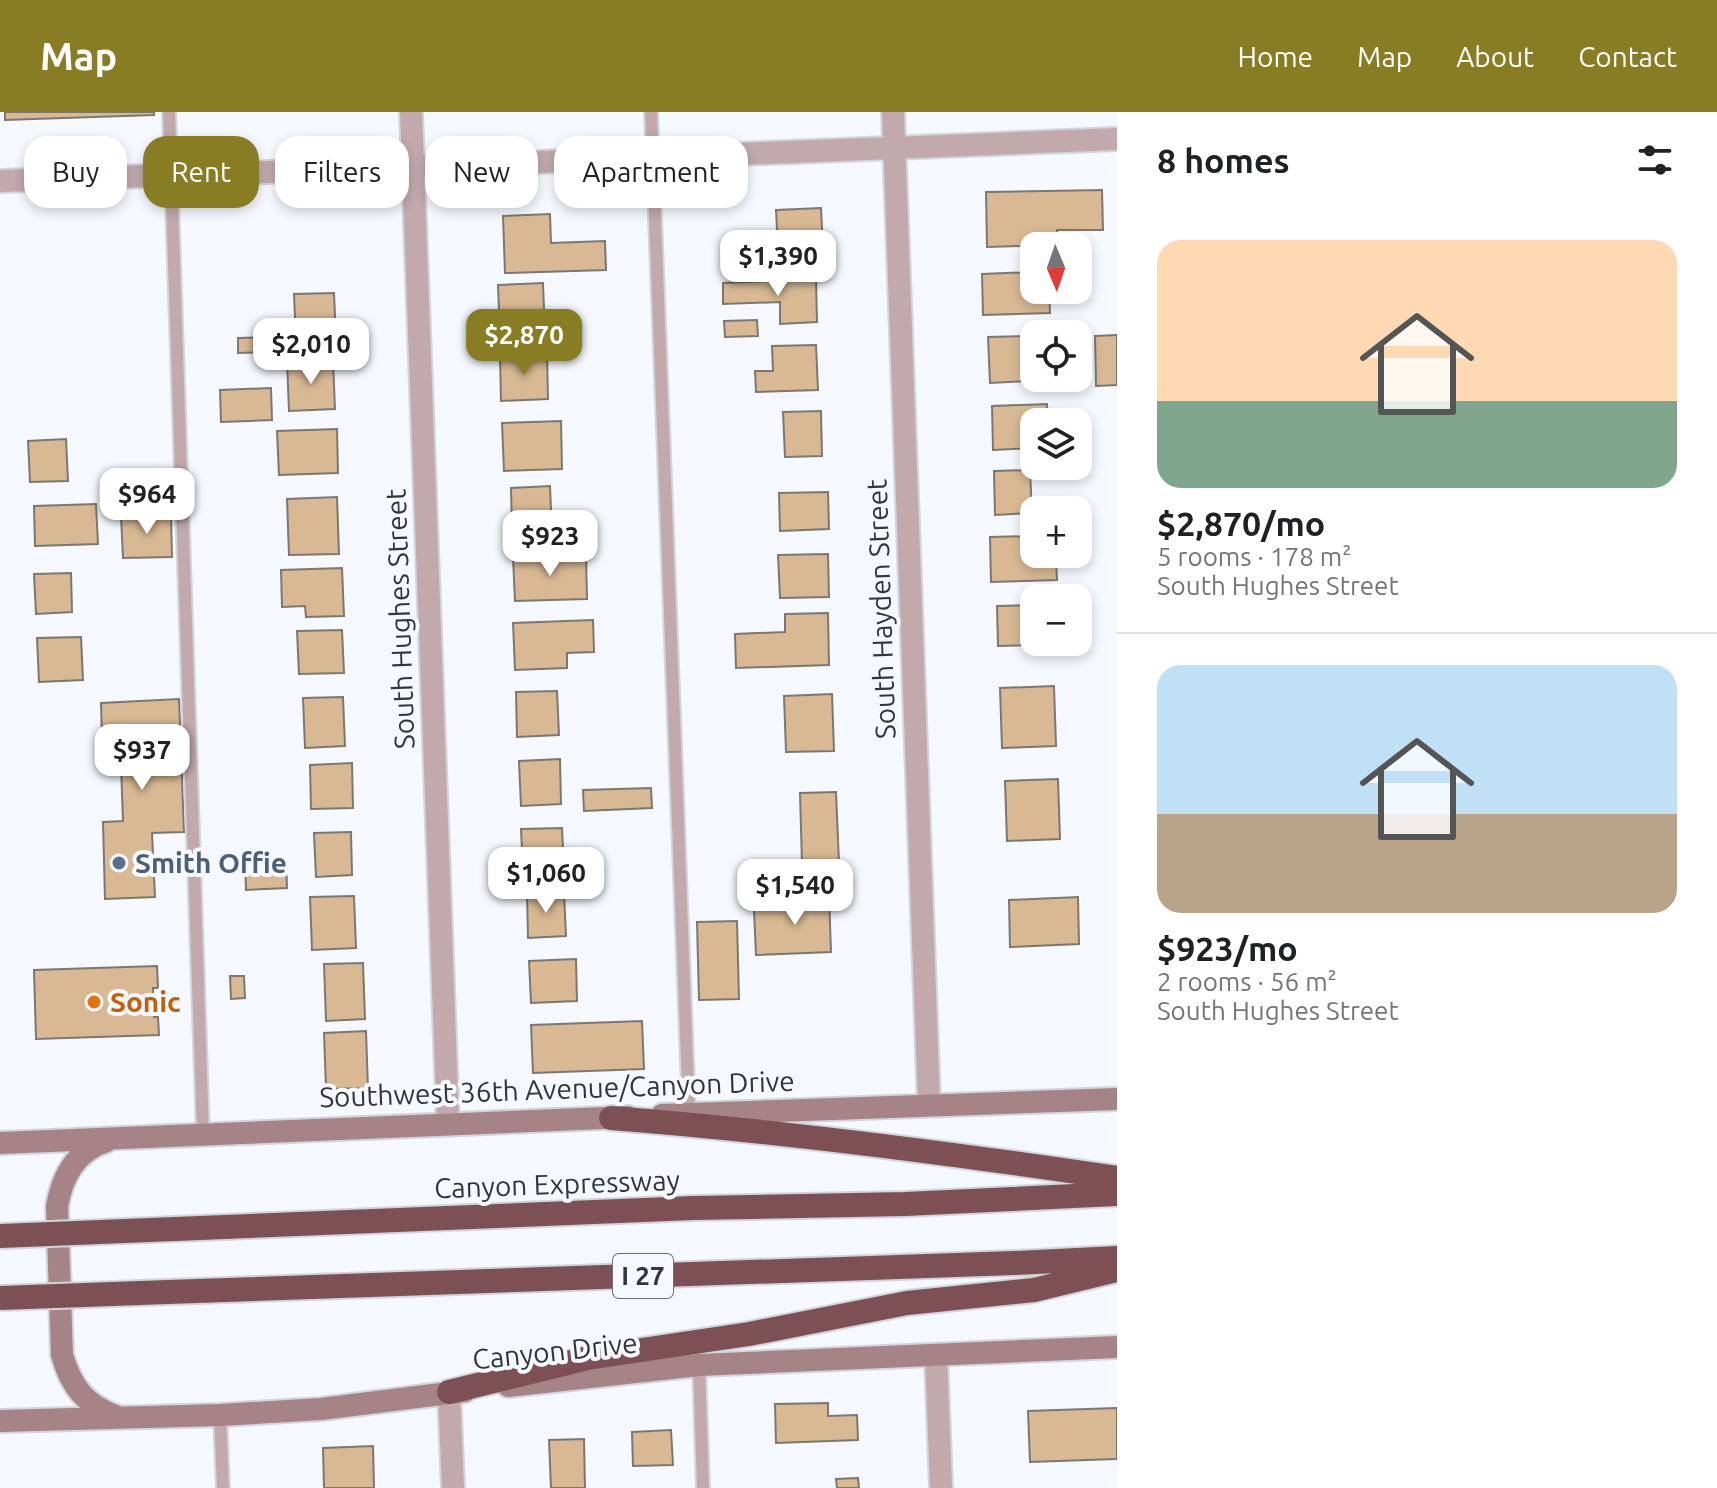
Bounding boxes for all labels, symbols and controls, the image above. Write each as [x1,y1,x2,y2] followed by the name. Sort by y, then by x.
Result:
[40,35,117,77] text: Map
[1238,41,1313,72] text: Home
[1357,41,1412,72] text: Map
[1456,41,1534,72] text: About
[1578,41,1677,72] text: Contact
[24,136,127,208] chip: Buy
[143,136,259,208] chip: Rent
[275,136,409,208] chip: Filters
[425,136,538,208] chip: New
[554,136,748,208] chip: Apartment
[1633,138,1677,182] icon: filters
[1157,141,1290,179] text: 8 homes
[713,230,843,298] pin: $1,390
[1020,232,1092,304] north arrow
[1020,232,1092,656] map controls
[738,241,818,270] text: $1,390
[1345,292,1489,436] icon: home
[459,309,589,377] pin: $2,870
[246,318,376,386] pin: $2,010
[484,320,564,349] text: $2,870
[1020,320,1092,392] button: locate
[271,329,351,358] text: $2,010
[1020,408,1092,480] button: layers
[100,468,194,536] pin: $964
[860,478,901,740] street label: South Hayden Street
[118,479,176,508] text: $964
[379,488,420,750] street label: South Hughes Street
[1020,496,1092,568] button: +
[1157,504,1325,542] text: $2,870/mo
[503,510,597,578] pin: $923
[521,521,579,550] text: $923
[1157,542,1352,571] text: 5 rooms · 178 m²
[1157,571,1399,600] text: South Hughes Street
[1020,584,1092,656] button: −
[1345,717,1489,861] icon: home
[95,724,189,792] pin: $937
[113,735,171,764] text: $937
[135,847,287,878] place label: Smith Offie
[481,847,611,915] pin: $1,060
[110,854,128,872] marker: Smith Offie
[506,858,586,887] text: $1,060
[730,859,860,927] pin: $1,540
[755,870,835,899] text: $1,540
[1157,929,1298,967] text: $923/mo
[1157,967,1337,996] text: 2 rooms · 56 m²
[110,986,181,1017] place label: Sonic
[85,993,103,1011] marker: Sonic
[1157,996,1399,1025] text: South Hughes Street
[319,1065,795,1112] street label: Southwest 36th Avenue/Canyon Drive
[434,1164,680,1203] street label: Canyon Expressway
[613,1254,673,1298] road number: I 27
[471,1326,639,1375] street label: Canyon Drive

